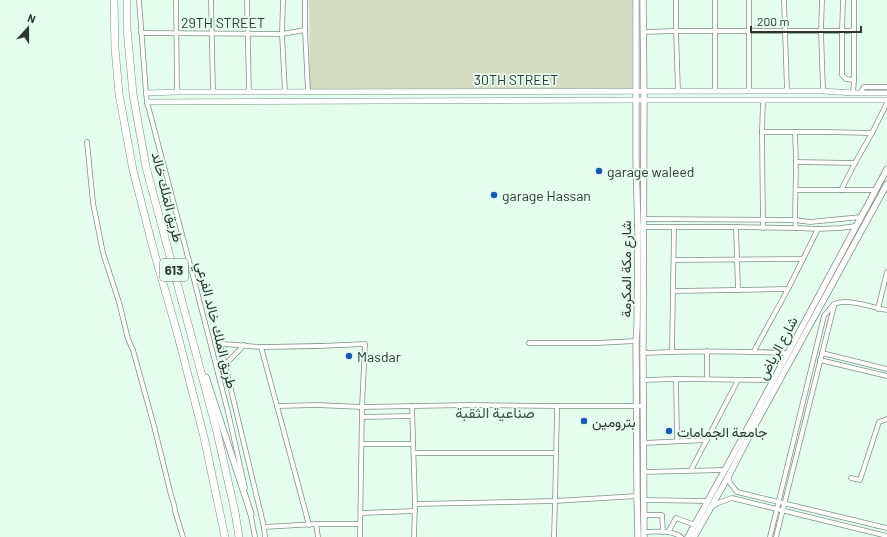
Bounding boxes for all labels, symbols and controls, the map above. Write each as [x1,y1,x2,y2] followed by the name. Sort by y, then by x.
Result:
[8,8,48,48] north arrow
[751,8,861,34] scale bar
[26,11,38,26] text: N
[181,14,265,31] street label: 29TH STREET
[757,14,789,28] text: 200 m
[474,71,558,88] street label: 30TH STREET
[148,150,187,244] street label: طريق الملك خالد
[607,163,695,180] place label: garage waleed
[594,166,604,176] marker: garage waleed
[502,187,591,204] place label: garage Hassan
[489,190,499,200] marker: garage Hassan
[617,220,637,318] street label: شارع مكة المكرمة
[160,259,188,281] road number: 613
[189,260,241,391] street label: طريق الملك خالد الفرعي
[753,313,803,384] street label: شارع الرياض
[357,348,401,365] place label: Masdar
[344,351,354,361] marker: Masdar
[455,403,535,422] district label: صناعية الثقبة
[592,413,636,431] place label: بترومين
[579,416,589,426] marker: بترومين
[677,423,767,441] place label: جامعة الجمامات
[664,426,674,436] marker: جامعة الجمامات

